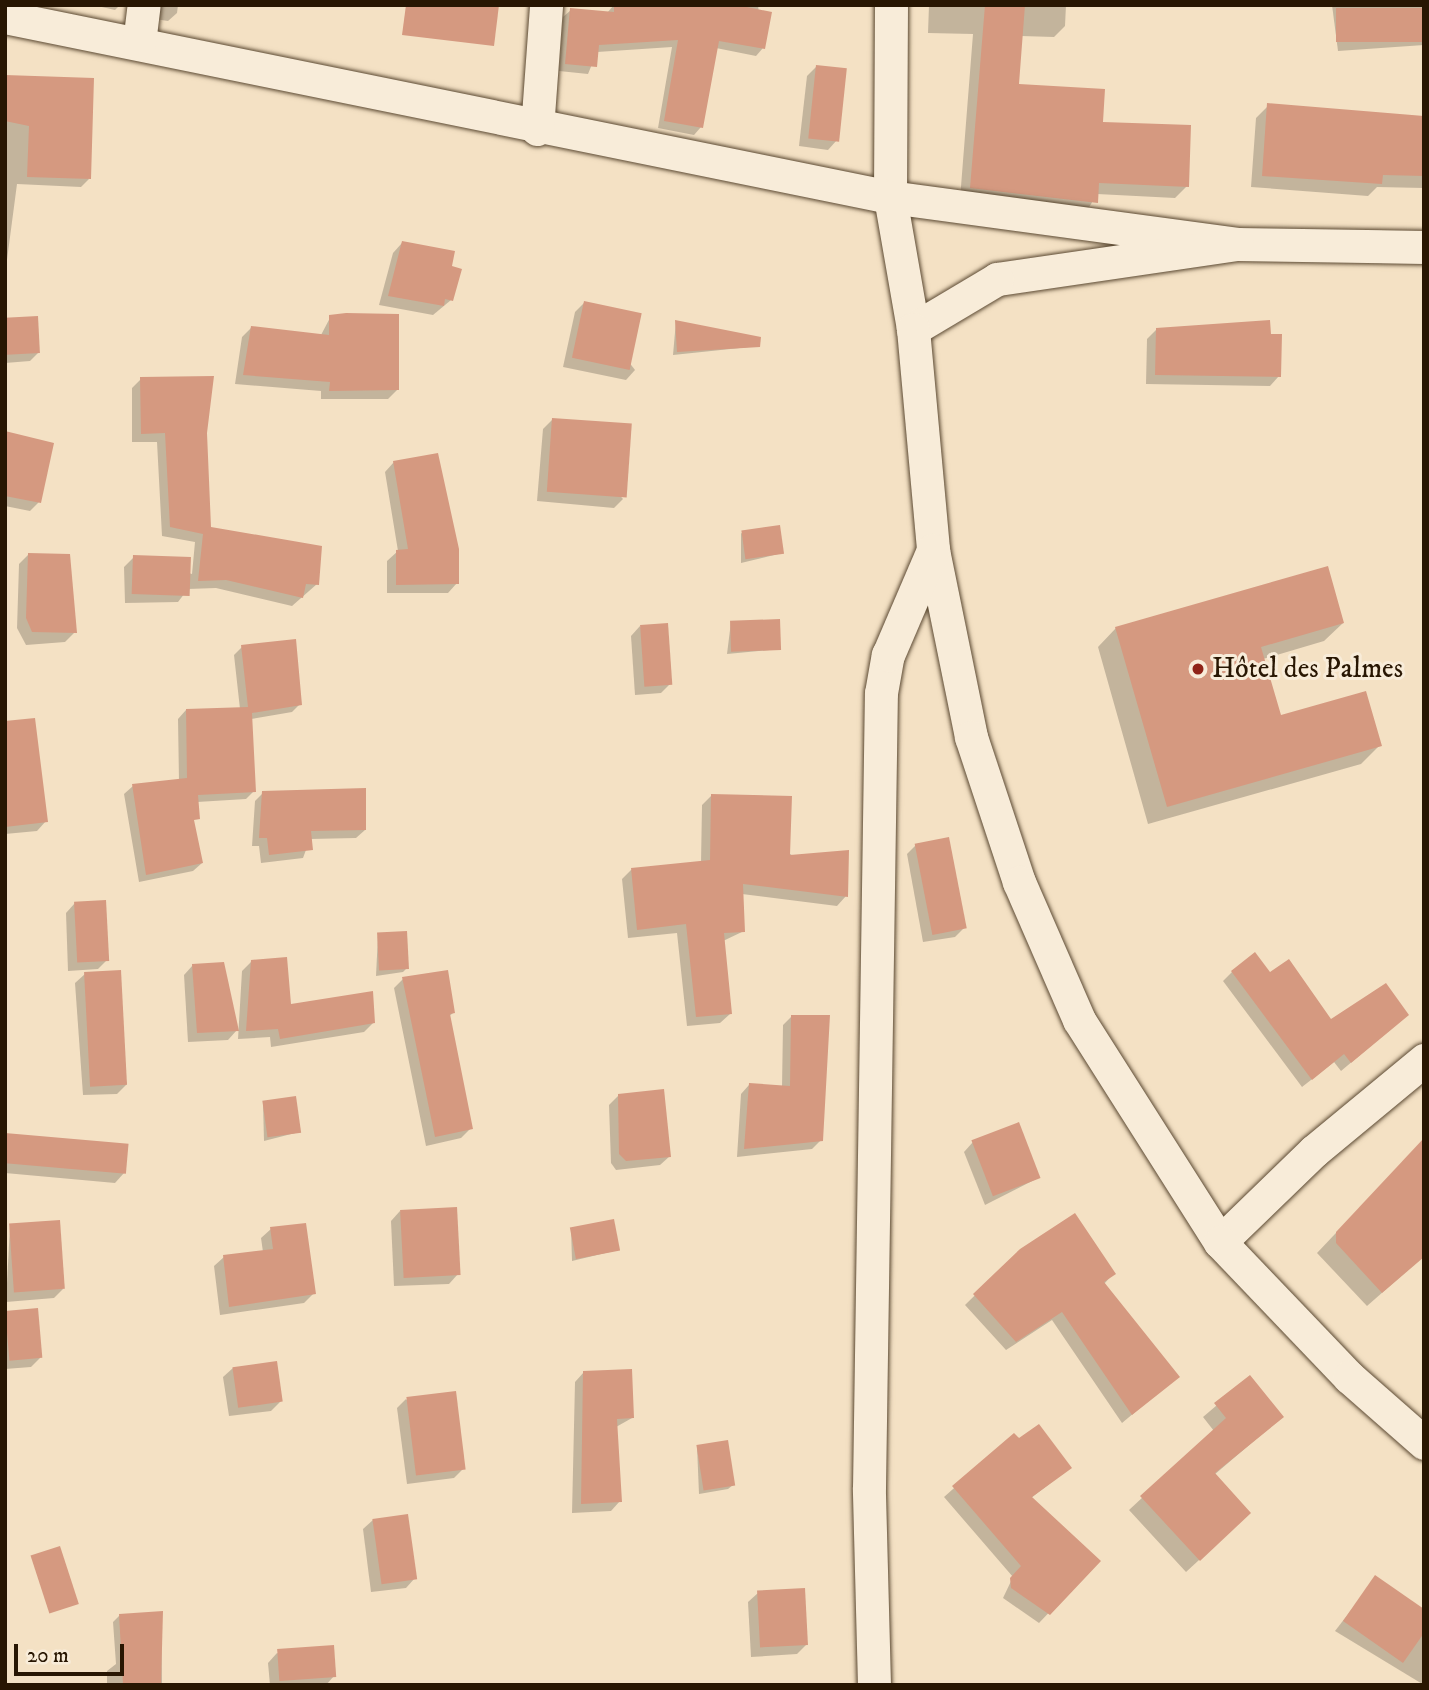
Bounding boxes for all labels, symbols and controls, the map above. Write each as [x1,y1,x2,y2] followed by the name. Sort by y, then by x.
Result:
[1212,652,1403,686] place label: Hôtel des Palmes
[1190,661,1206,677] marker: Hôtel des Palmes
[18,1630,128,1674] scale bar
[27,1643,69,1669] text: 20 m

